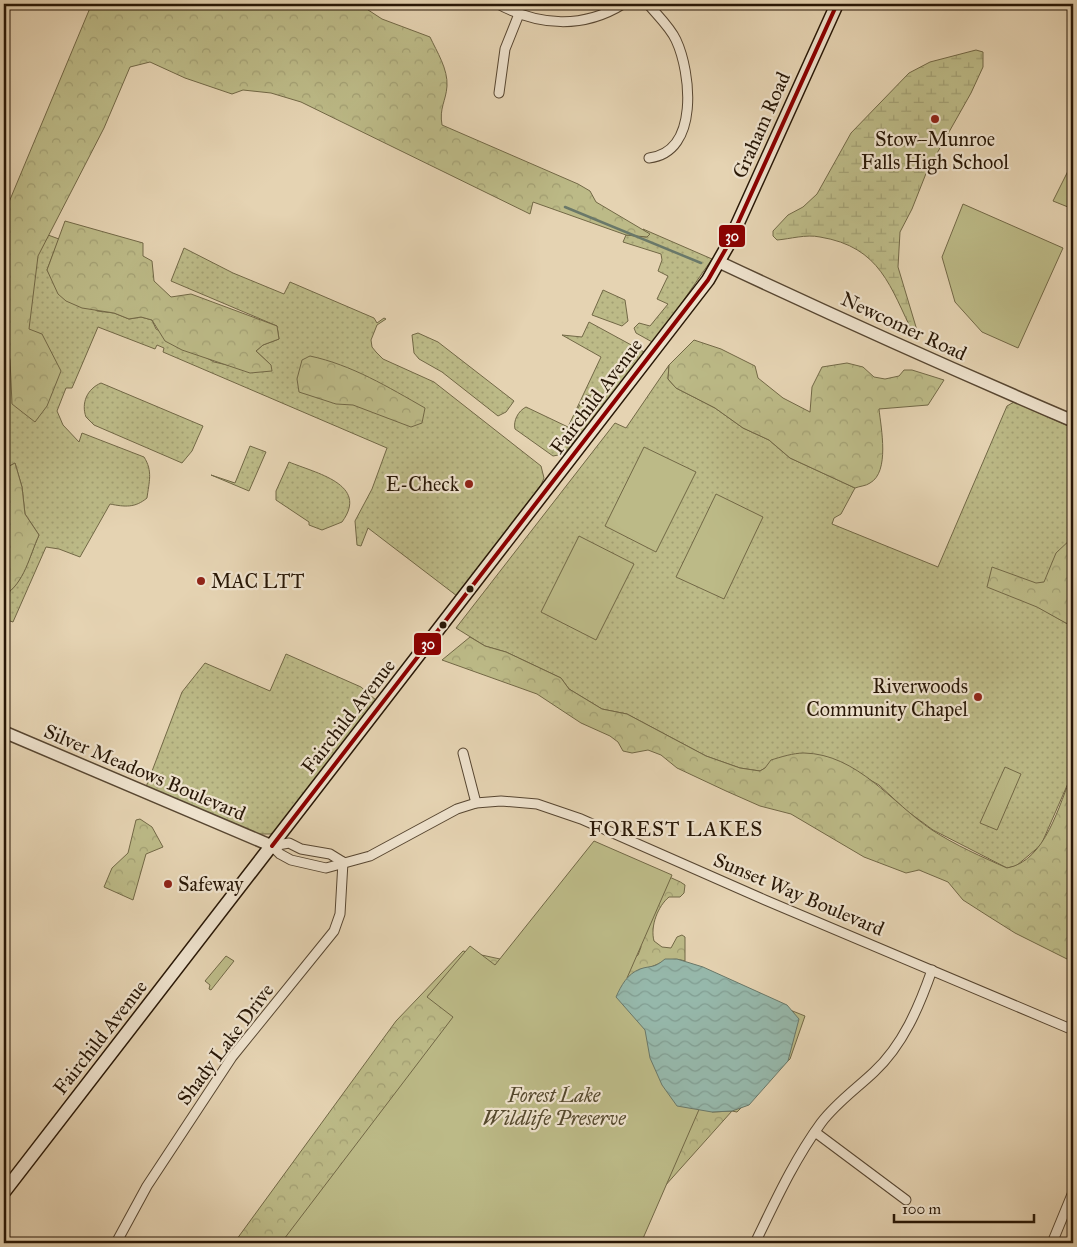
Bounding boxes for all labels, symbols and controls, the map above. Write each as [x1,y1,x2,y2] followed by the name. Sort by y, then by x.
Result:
[727,68,795,182] street label: Graham Road
[929,113,941,125] marker: Stow–Munroe Falls High School
[861,127,1009,175] place label: Stow–Munroe Falls High School
[718,224,746,248] line badge: 30
[725,228,739,246] text: 30
[837,286,971,366] street label: Newcomer Road
[545,333,647,459] street label: Fairchild Avenue
[386,472,460,496] place label: E-Check
[463,478,475,490] marker: E-Check
[211,569,305,593] place label: MAC LTT
[195,575,207,587] marker: MAC LTT
[465,584,475,594] unlabelled marker
[438,620,448,630] unlabelled marker
[413,632,442,656] line badge: 30
[421,636,435,654] text: 30
[296,654,400,778] street label: Fairchild Avenue
[806,674,969,721] place label: Riverwoods Community Chapel
[972,691,984,703] marker: Riverwoods Community Chapel
[40,719,250,825] street label: Silver Meadows Boulevard
[589,816,763,842] district label: FOREST LAKES
[710,847,888,941] street label: Sunset Way Boulevard
[178,872,244,896] place label: Safeway
[162,878,174,890] marker: Safeway
[48,975,152,1099] street label: Fairchild Avenue
[172,979,278,1109] street label: Shady Lake Drive
[482,1083,626,1130] park label: Forest Lake Wildlife Preserve
[894,1192,1034,1224] scale bar
[902,1200,942,1218] text: 100 m

